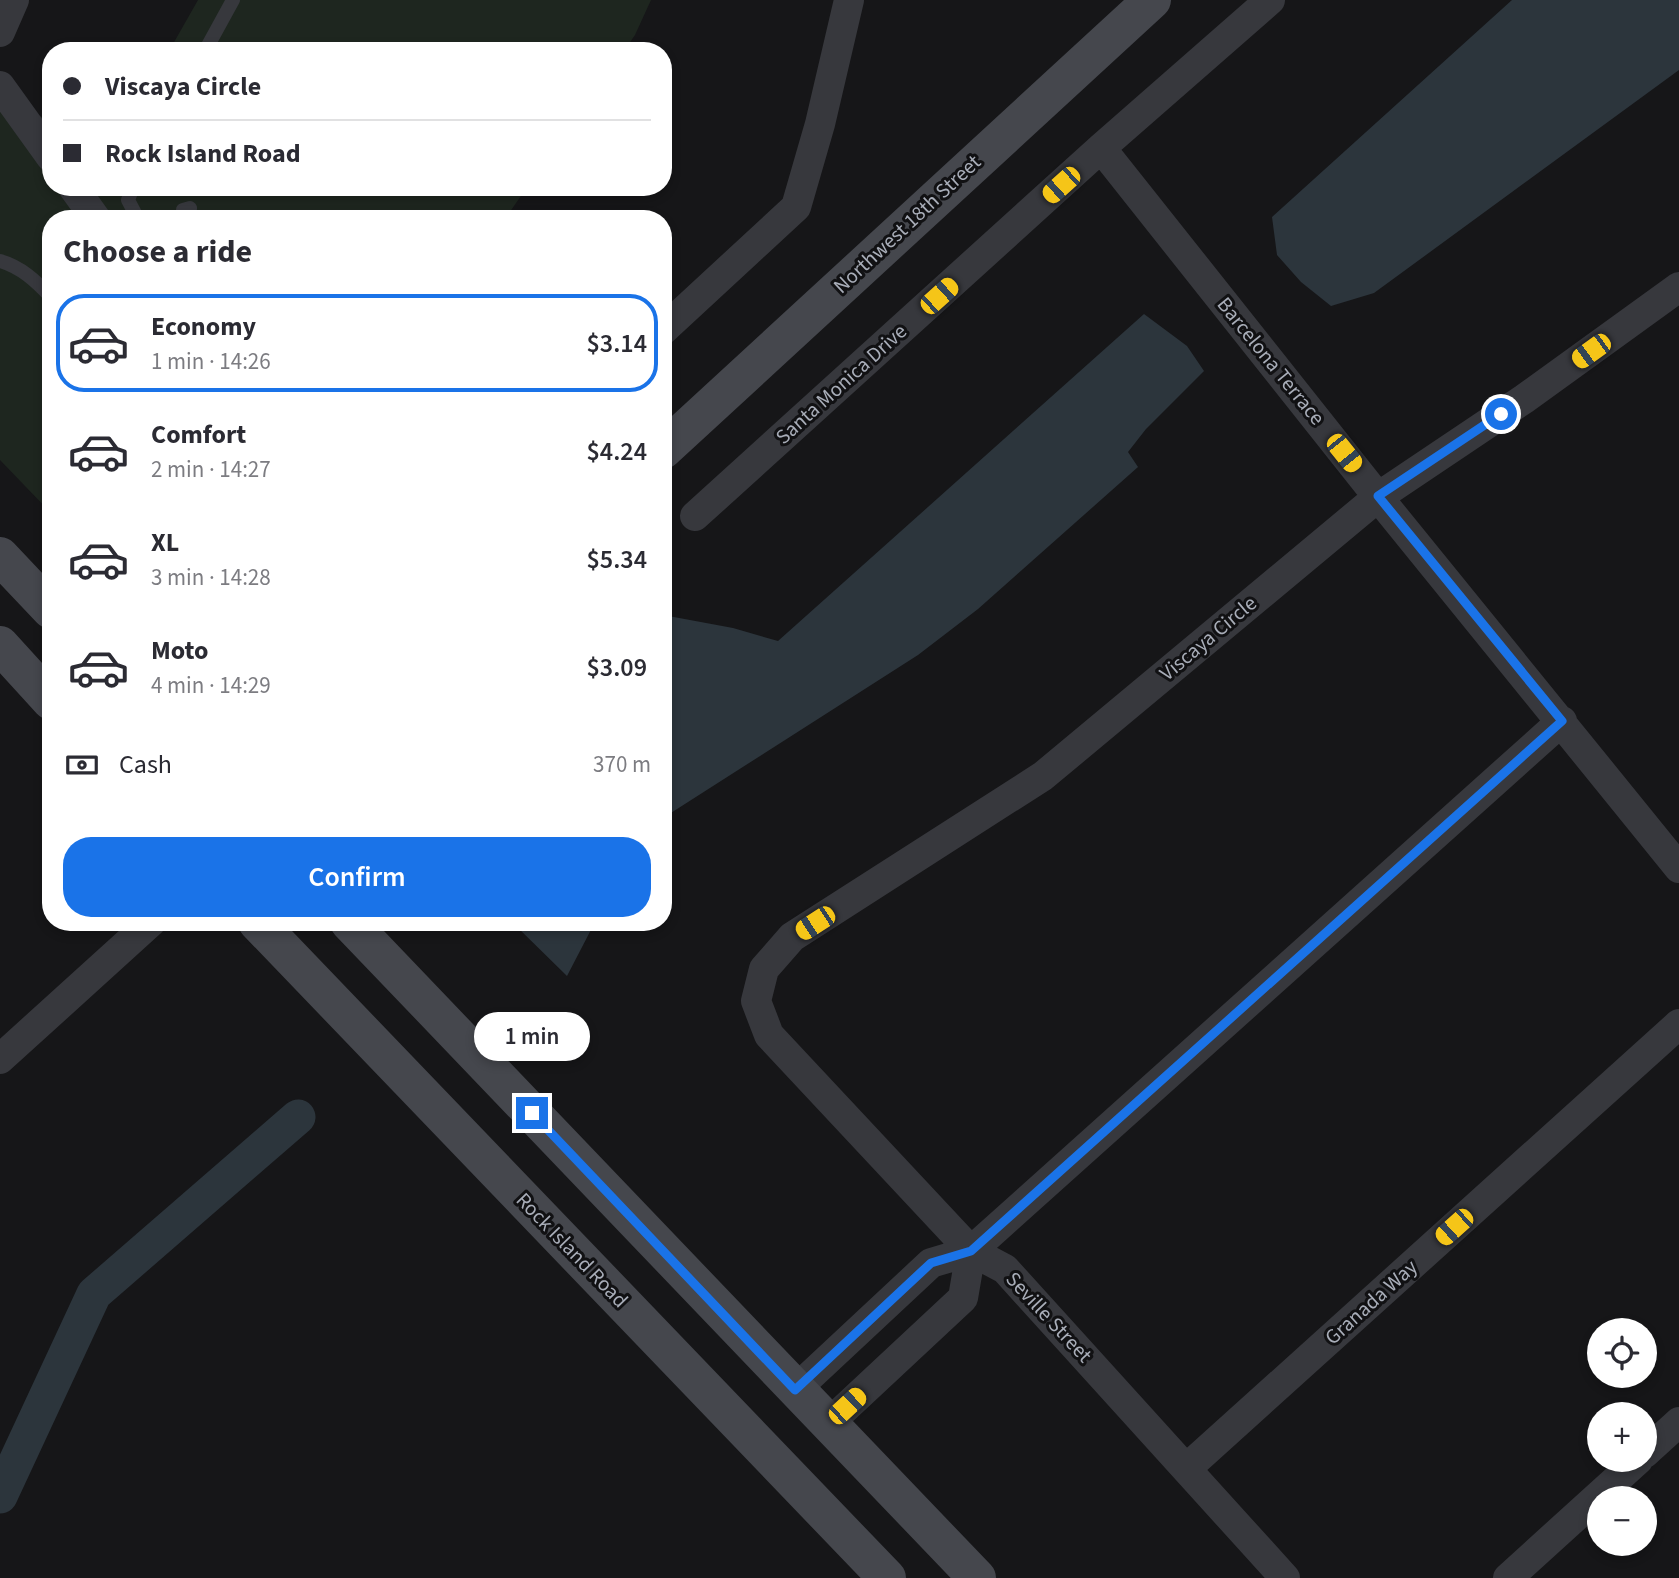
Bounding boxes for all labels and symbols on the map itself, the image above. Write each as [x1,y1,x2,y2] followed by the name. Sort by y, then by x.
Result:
[827,148,987,300] street label: Northwest 18th Street
[1039,163,1084,207] car
[917,274,962,318] car
[1210,291,1332,431] street label: Barcelona Terrace
[769,317,913,451] street label: Santa Monica Drive
[1568,330,1615,372] car
[1485,398,1517,430] route start
[1323,430,1366,476] car
[1153,588,1263,688] street label: Viscaya Circle
[792,903,839,943] car
[474,1012,590,1060] callout: 1 min
[516,1097,548,1129] route end
[509,1186,635,1314] street label: Rock Island Road
[1432,1205,1477,1249] car
[1318,1252,1424,1352] street label: Granada Way
[999,1265,1099,1369] street label: Seville Street
[825,1384,870,1428] car

